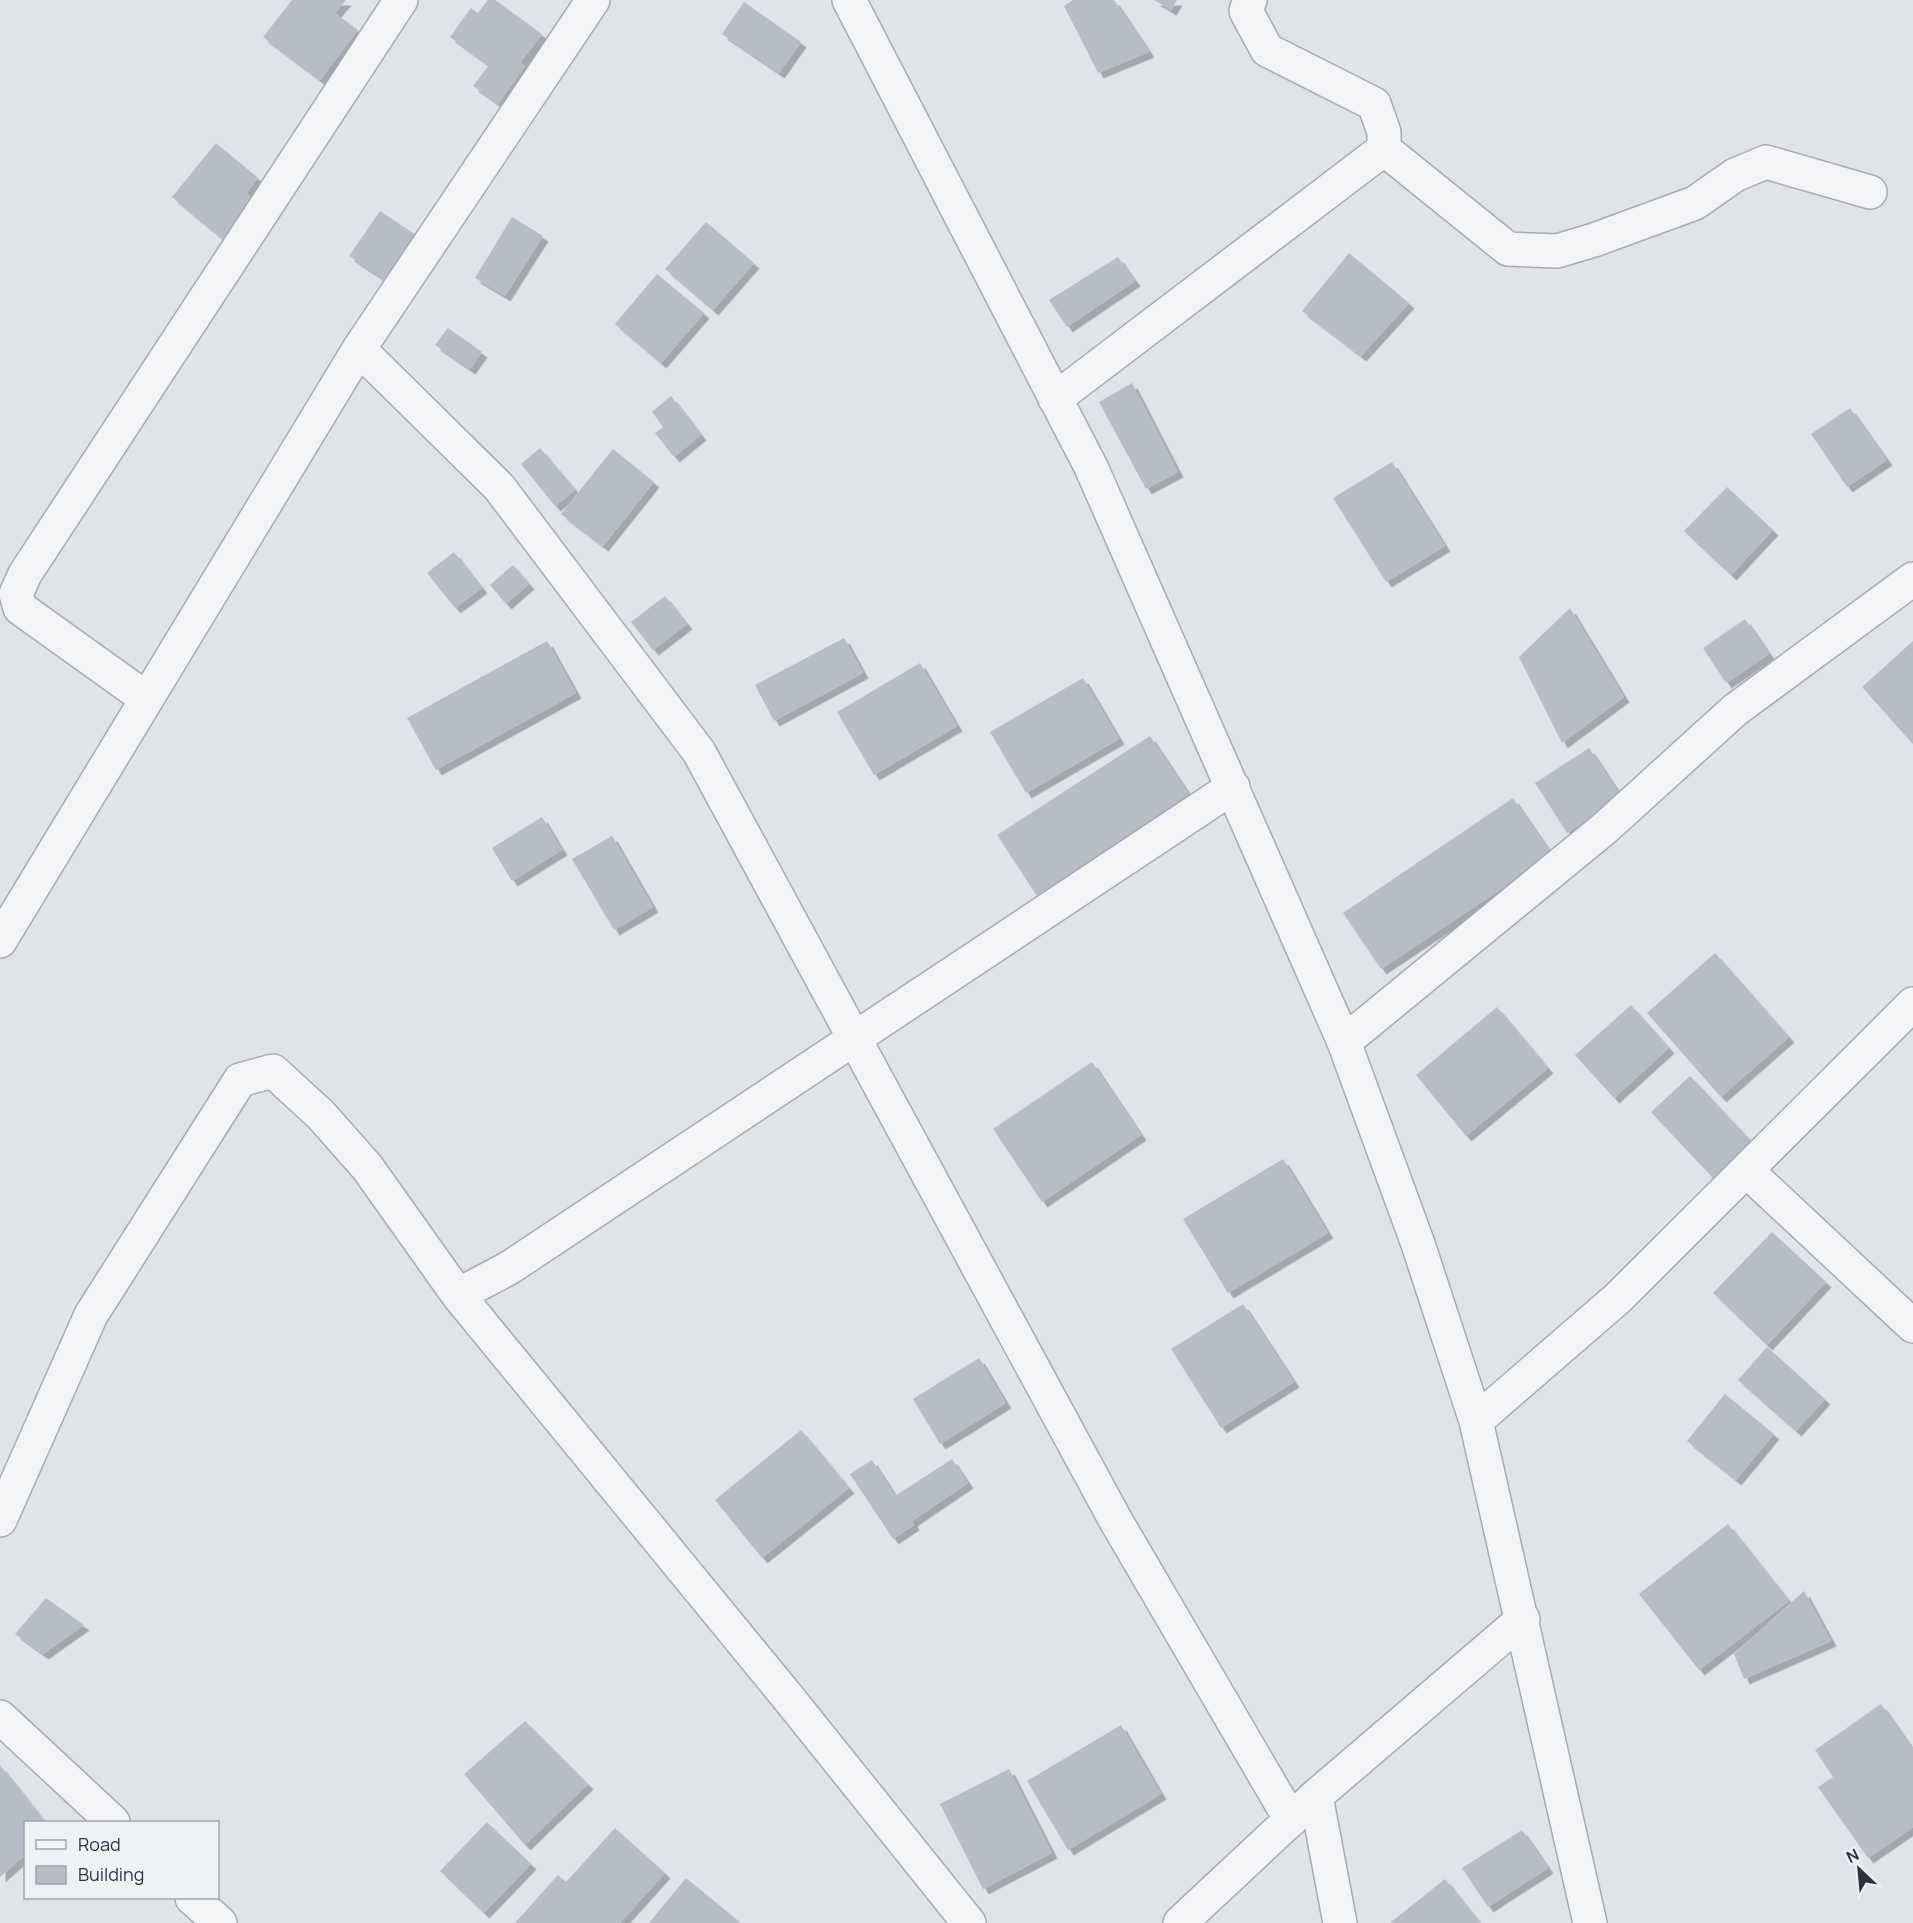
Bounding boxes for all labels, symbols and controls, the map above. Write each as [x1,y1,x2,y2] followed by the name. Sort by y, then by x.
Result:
[24,1821,219,1899] legend
[78,1832,121,1856] text: Road
[1829,1839,1889,1899] north arrow
[1842,1843,1862,1868] text: N
[78,1862,144,1886] text: Building

